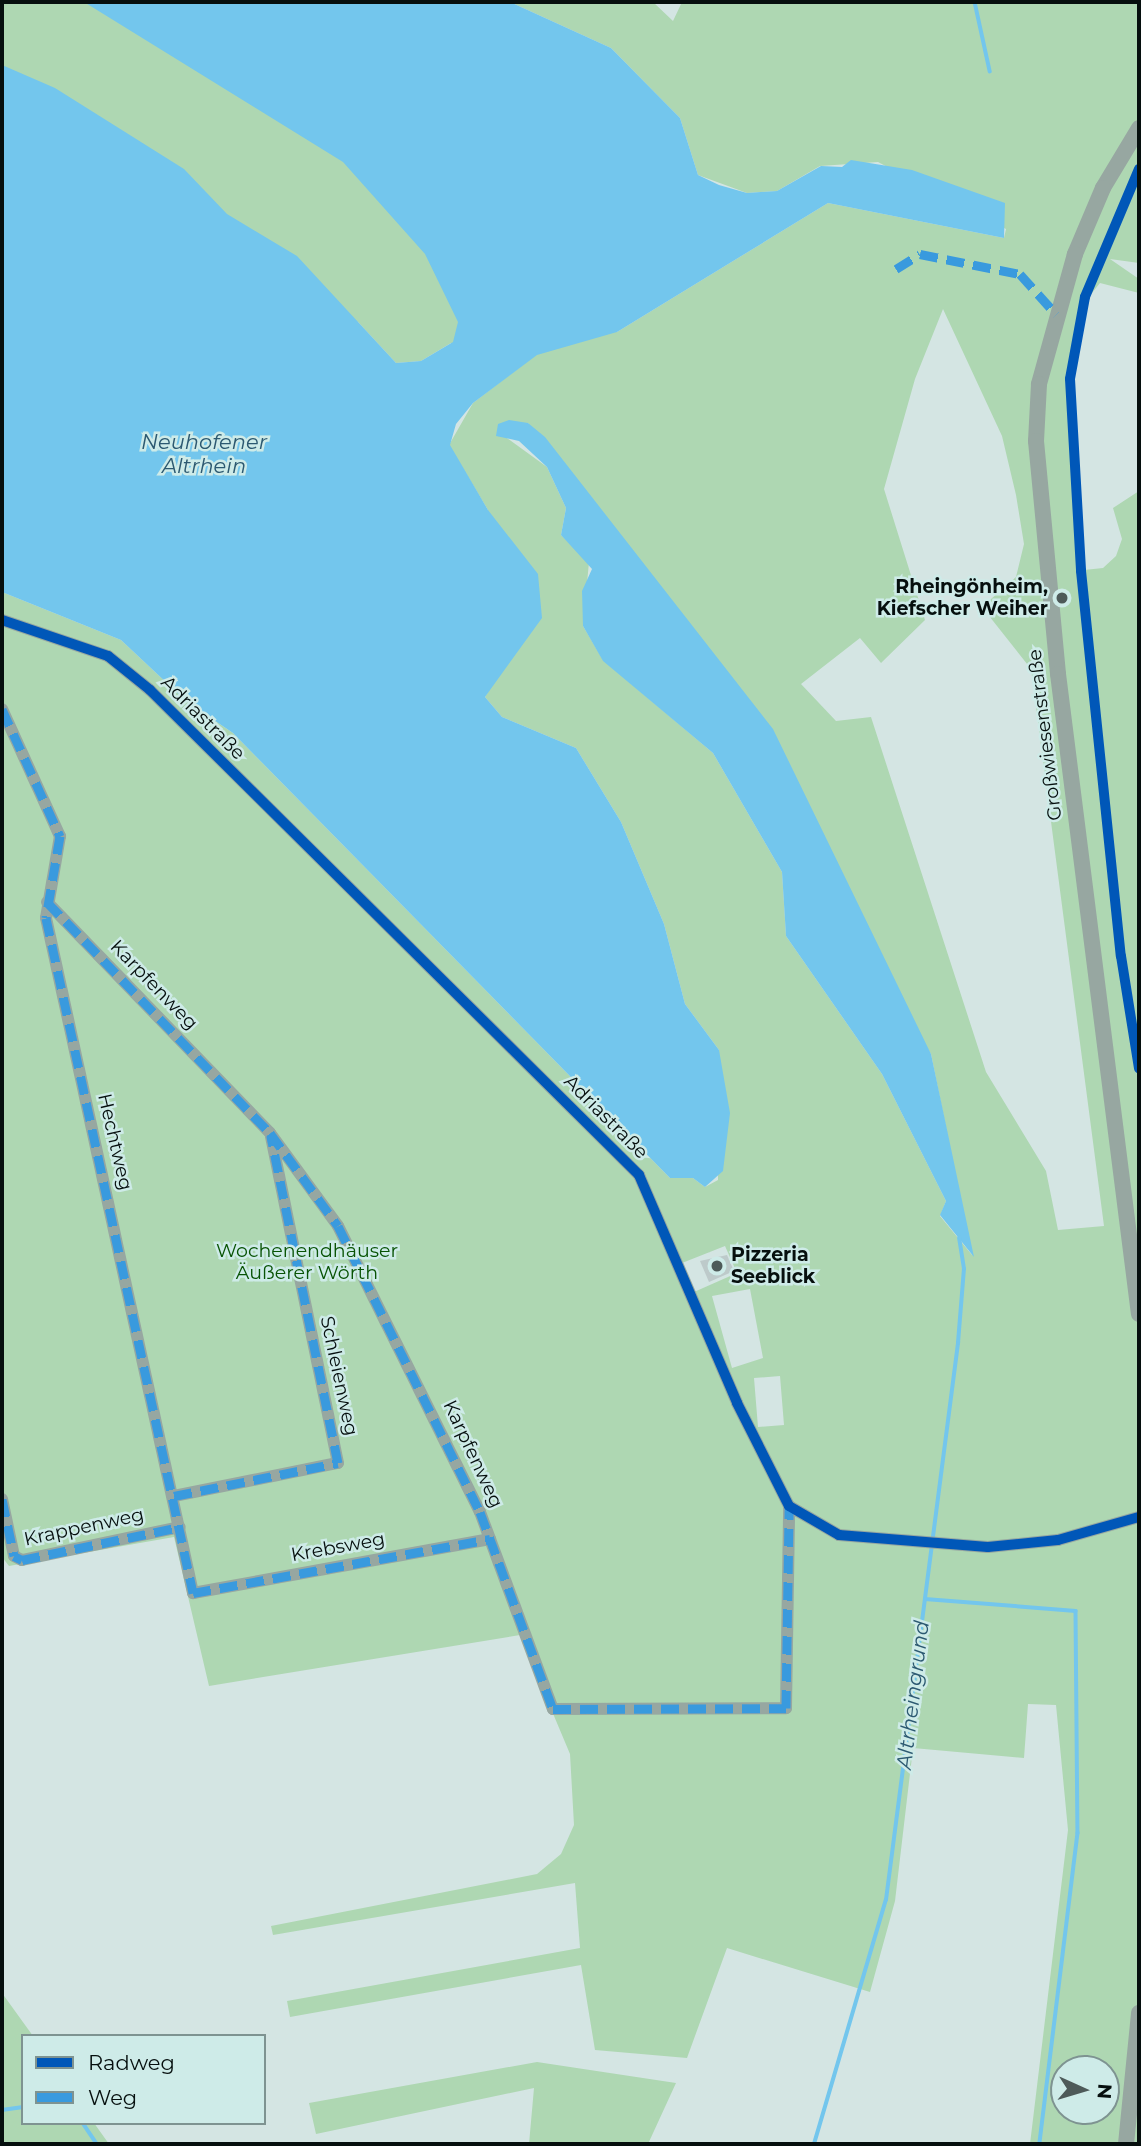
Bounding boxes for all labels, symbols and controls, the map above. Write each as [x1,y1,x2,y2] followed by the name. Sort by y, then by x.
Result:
[141,429,267,479] water label: Neuhofener Altrhein
[877,576,1048,620] place label: Rheingönheim, Kiefscher Weiher
[1054,590,1070,606] marker: Rheingönheim, Kiefscher Weiher
[1023,648,1067,822] street label: Großwiesenstraße
[156,671,250,765] street label: Adriastraße
[105,935,203,1035] street label: Karpfenweg
[559,1070,653,1164] street label: Adriastraße
[93,1091,137,1193] street label: Hechtweg
[216,1240,398,1284] park label: Wochenendhäuser Äußerer Wörth
[731,1244,815,1288] place label: Pizzeria Seeblick
[709,1258,725,1274] marker: Pizzeria Seeblick
[315,1314,363,1438] street label: Schleienweg
[438,1397,508,1511] street label: Karpfenweg
[22,1503,146,1551] street label: Krappenweg
[289,1528,387,1566] street label: Krebsweg
[891,1619,935,1771] water label: Altrheingrund
[21,2034,266,2125] legend
[88,2050,175,2075] text: Radweg
[1050,2055,1120,2125] north arrow
[1092,2083,1116,2100] text: N
[88,2085,137,2110] text: Weg

